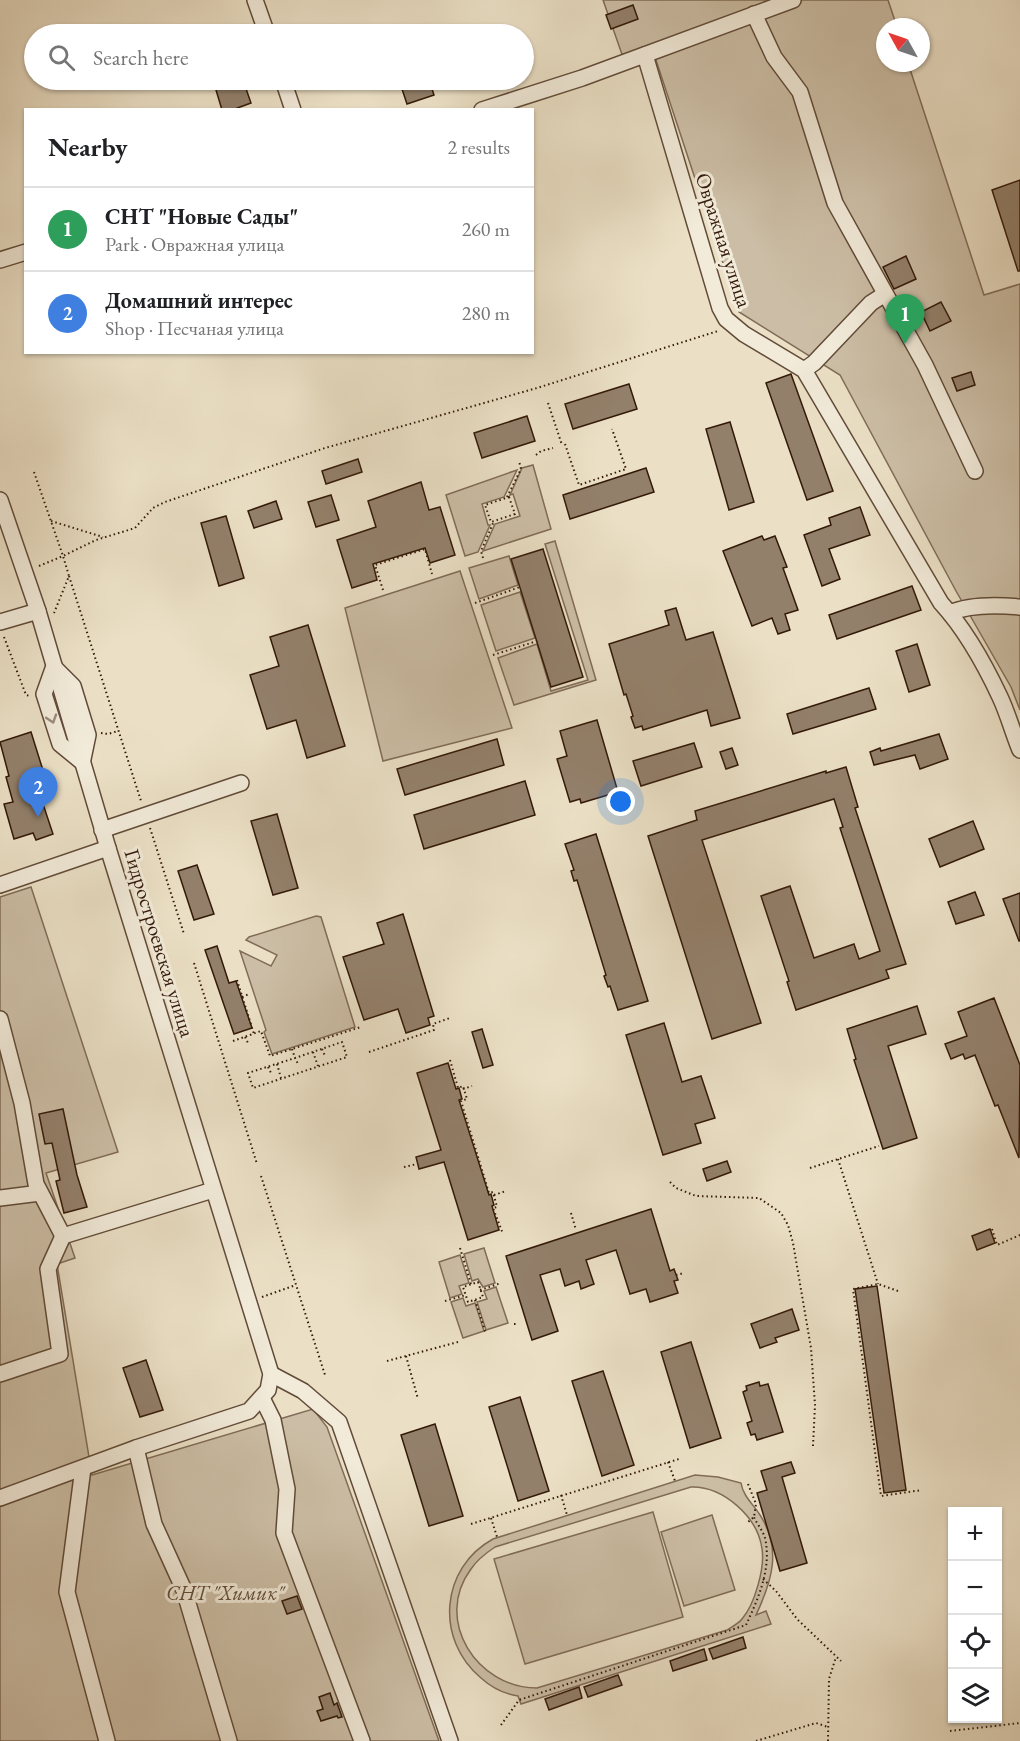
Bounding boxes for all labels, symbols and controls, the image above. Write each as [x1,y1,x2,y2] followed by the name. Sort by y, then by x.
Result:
[876,18,930,72] north arrow
[24,24,534,90] search box
[45,41,78,74] icon: search
[93,43,188,72] text: Search here
[48,130,128,164] text: Nearby
[447,134,510,160] text: 2 results
[690,169,759,311] street label: Овражная улица
[105,202,298,231] text: СНТ "Новые Сады"
[62,216,73,242] text: 1
[462,216,510,242] text: 260 m
[105,231,285,257] text: Park · Овражная улица
[105,286,293,315] text: Домашний интерес
[886,294,924,344] pin: 1
[62,300,73,326] text: 2
[462,300,510,326] text: 280 m
[105,315,284,341] text: Shop · Песчаная улица
[44,713,57,724] one-way arrow
[18,768,57,817] pin: 2
[606,787,635,816] your location
[119,846,202,1041] street label: Гидростроевская улица
[948,1507,1002,1723] map controls
[948,1507,1002,1561] button: +
[948,1561,1002,1615] button: −
[166,1579,286,1606] park label: СНТ "Химик"
[948,1615,1002,1669] button: locate
[948,1669,1002,1723] button: layers

